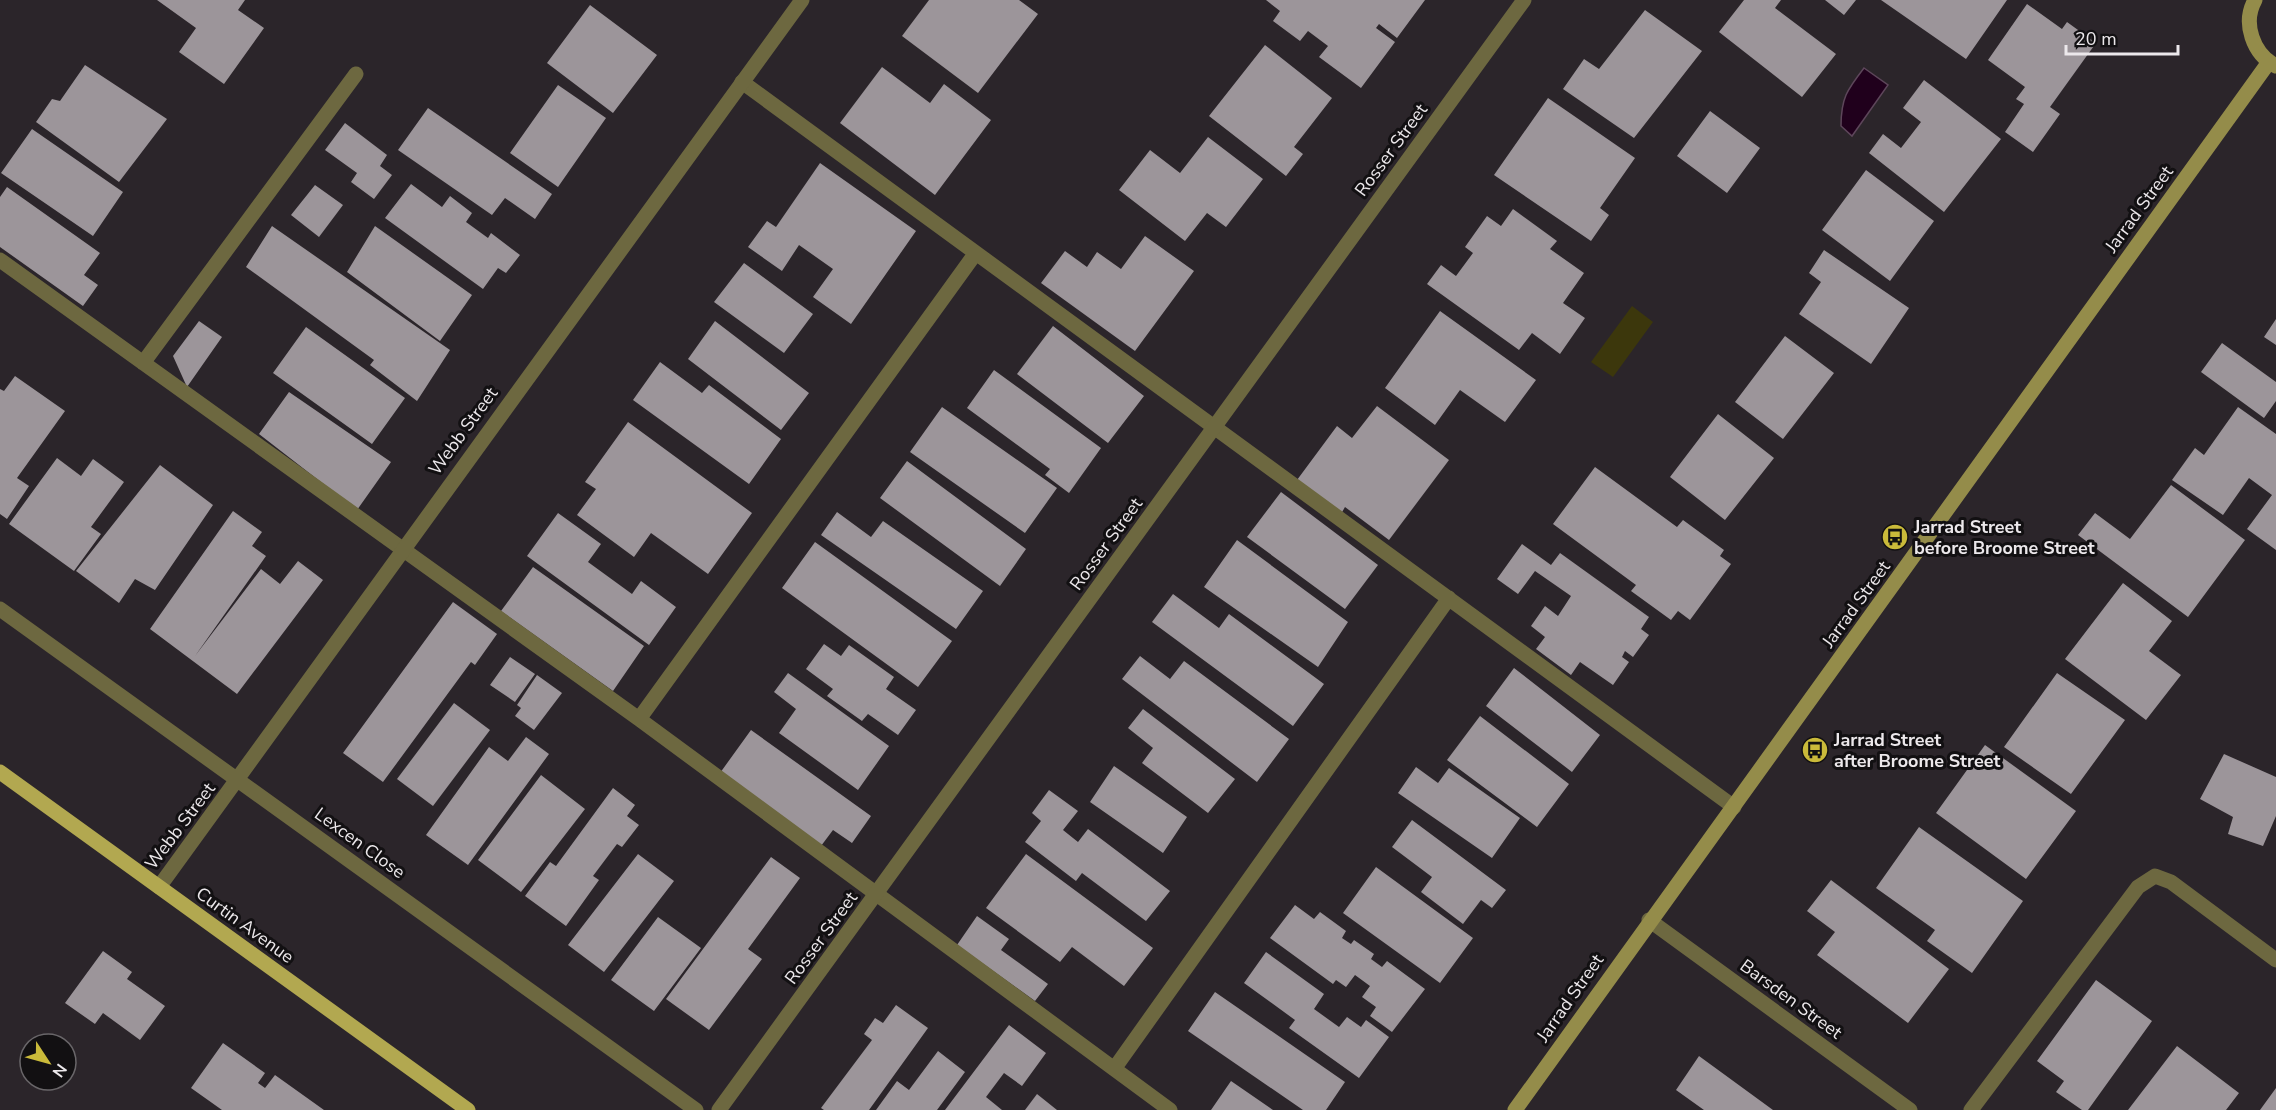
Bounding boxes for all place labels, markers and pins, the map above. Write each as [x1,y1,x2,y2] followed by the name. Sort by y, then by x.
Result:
[1913,515,2095,560] place label: Jarrad Street before Broome Street
[1880,522,1910,552] bus stop icon: Jarrad Street before Broome Street
[1833,728,2000,773] place label: Jarrad Street after Broome Street
[1800,735,1830,765] bus stop icon: Jarrad Street after Broome Street

